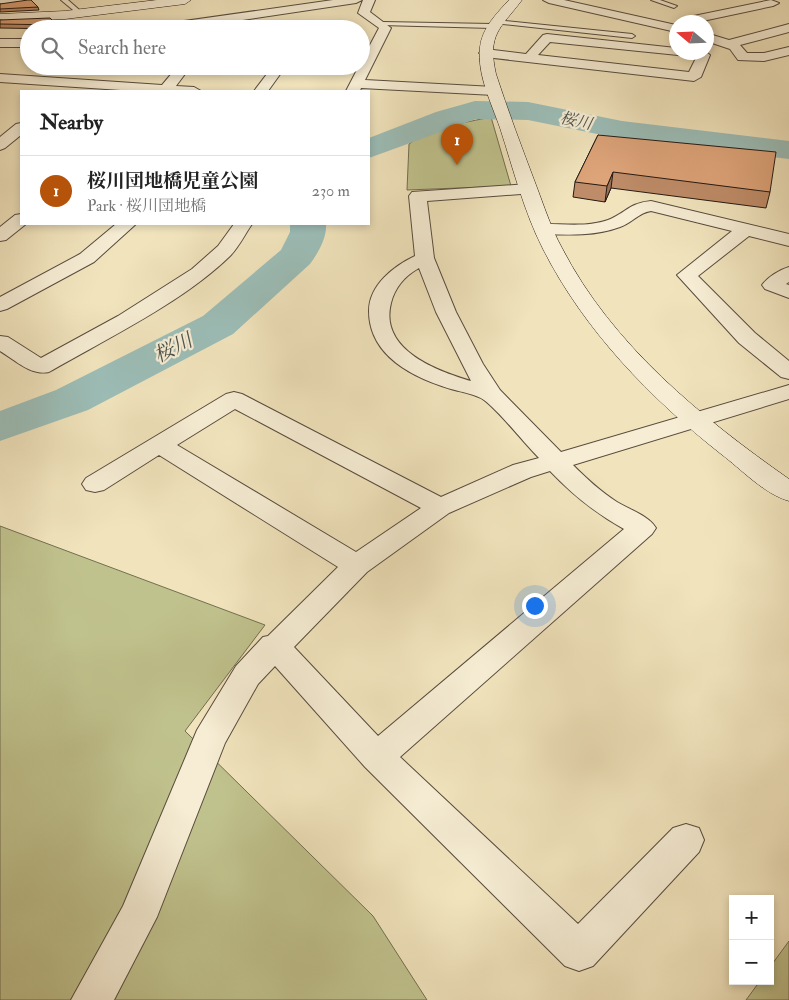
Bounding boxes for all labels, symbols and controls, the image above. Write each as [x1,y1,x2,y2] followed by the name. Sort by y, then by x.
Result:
[669,15,714,60] north arrow
[20,20,370,75] search box
[38,34,66,62] icon: search
[78,36,166,60] text: Search here
[558,108,596,135] water label: 桜川
[40,109,103,136] text: Nearby
[441,124,473,165] pin: 1
[87,169,258,193] text: 桜川団地橋児童公園
[53,181,59,201] text: 1
[312,181,350,201] text: 230 m
[87,196,206,216] text: Park · 桜川団地橋
[150,327,198,368] water label: 桜川
[522,593,548,619] your location
[729,895,774,985] map controls
[729,895,774,940] button: +
[729,940,774,985] button: −

